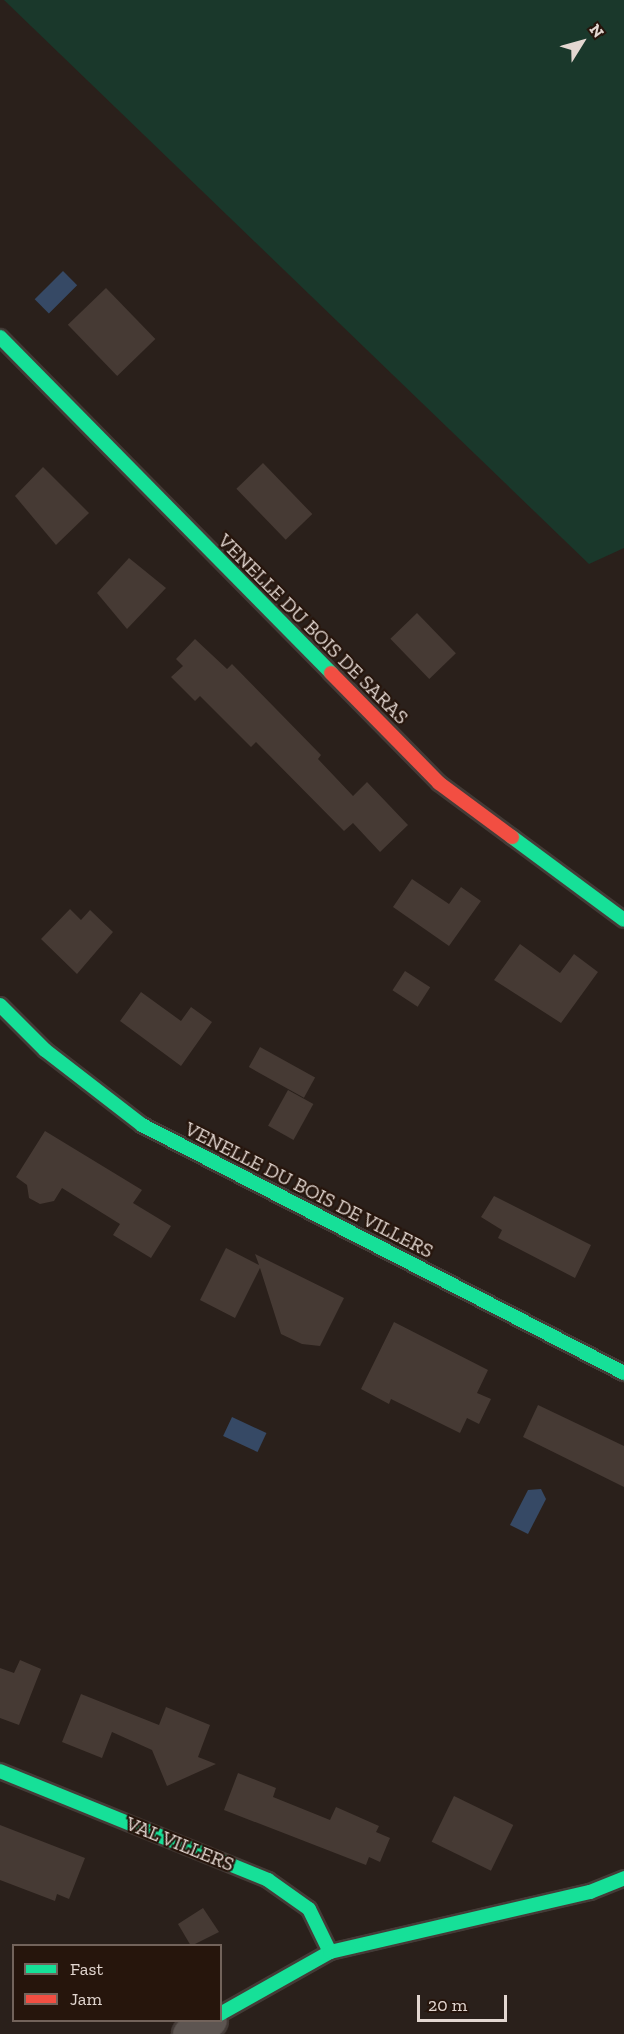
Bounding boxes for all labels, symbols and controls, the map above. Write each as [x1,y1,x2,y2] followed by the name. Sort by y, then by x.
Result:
[552,12,612,72] north arrow
[586,20,608,41] text: N
[213,529,413,729] street label: VENELLE DU BOIS DE SARAS
[180,1117,438,1263] street label: VENELLE DU BOIS DE VILLERS
[122,1811,238,1877] street label: VAL VILLERS
[12,1944,222,2022] legend
[70,1958,103,1980] text: Fast
[420,1983,510,2021] scale bar
[70,1988,102,2010] text: Jam
[428,1994,467,2016] text: 20 m

